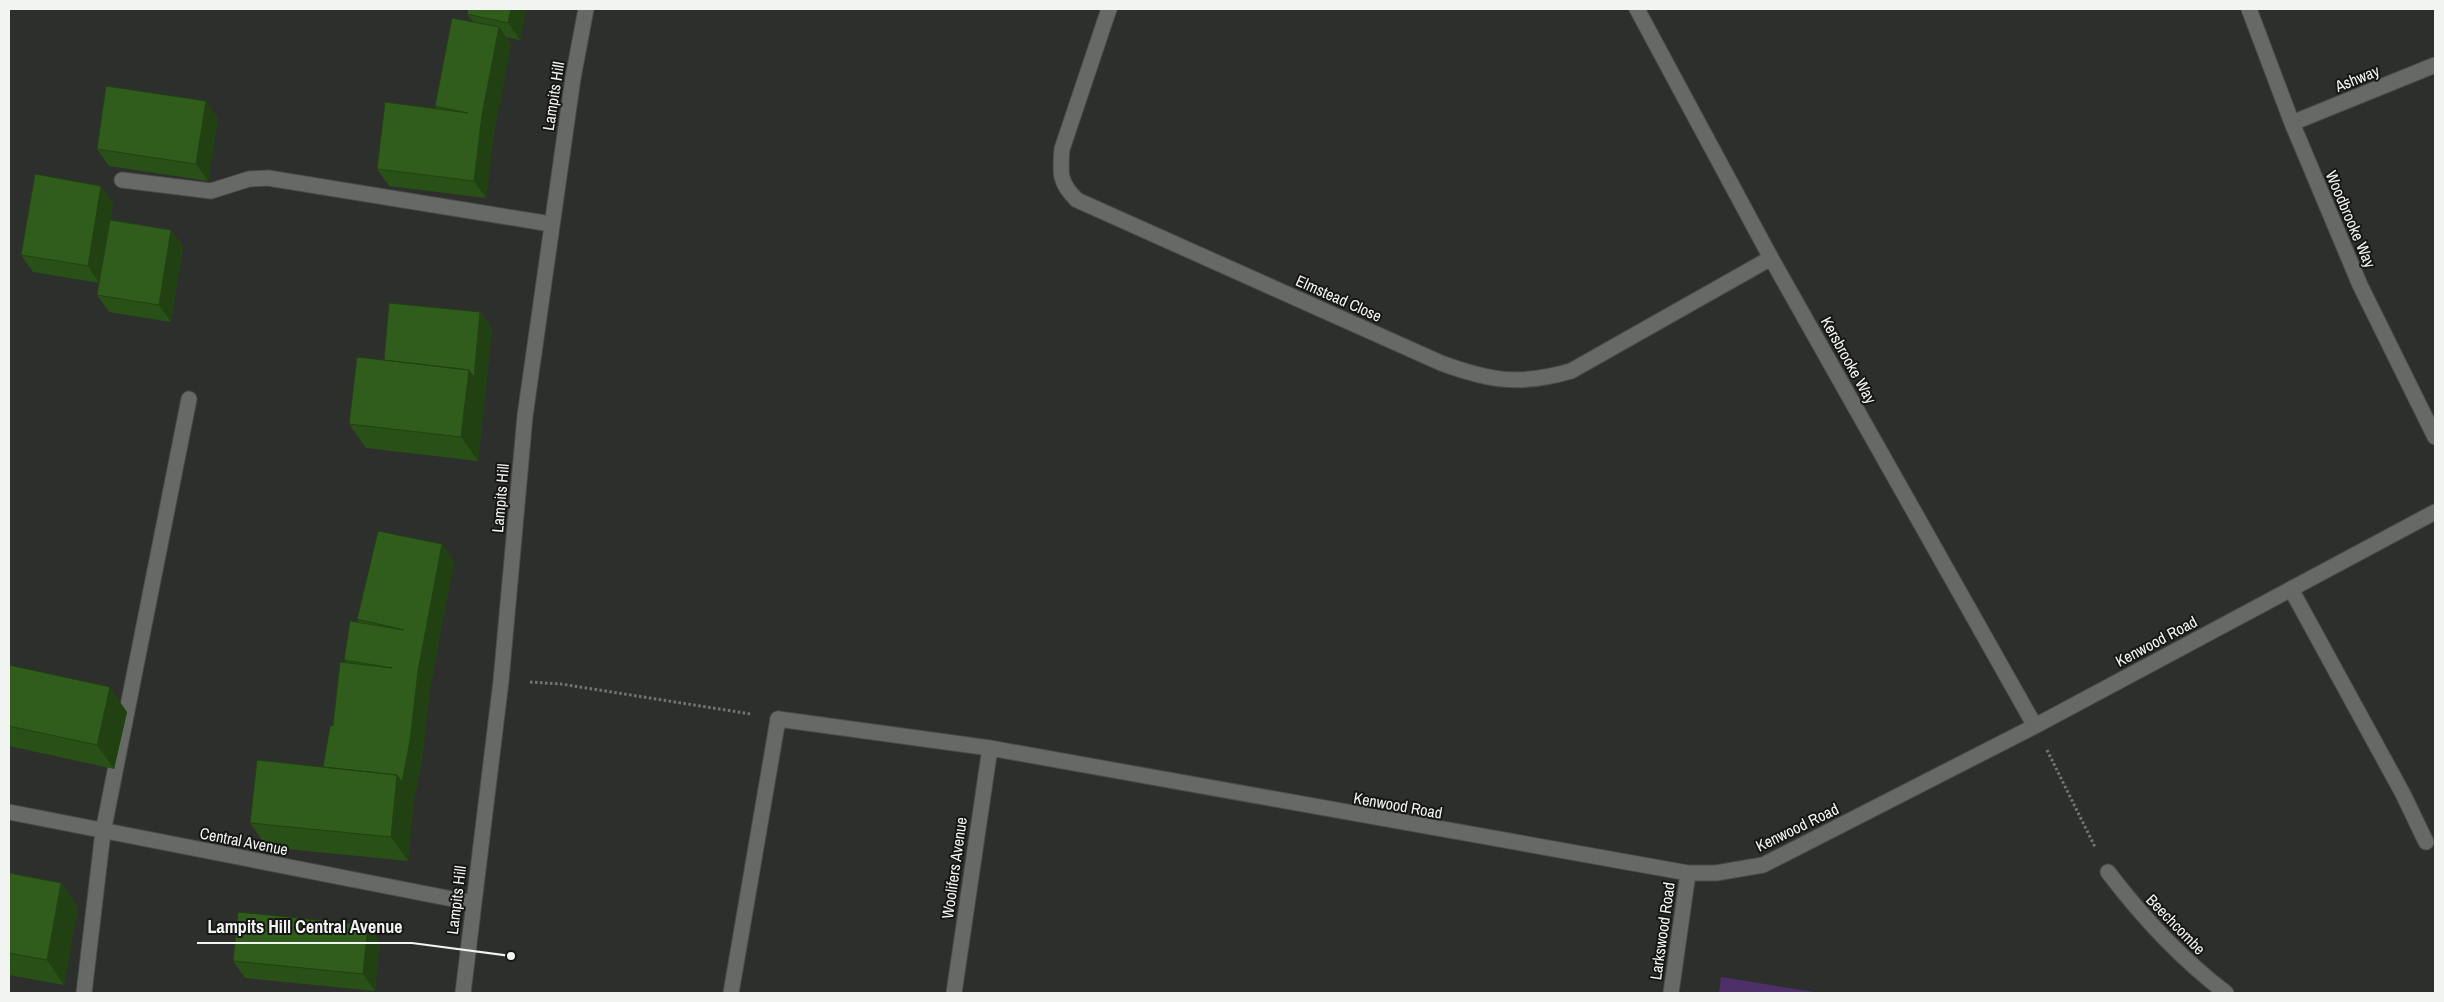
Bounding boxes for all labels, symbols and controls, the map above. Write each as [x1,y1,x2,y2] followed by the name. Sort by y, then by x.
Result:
[2331,59,2383,97] street label: Ashway
[537,60,569,132] street label: Lampits Hill
[2321,167,2382,271] street label: Woodbrooke Way
[1293,269,1385,327] street label: Elmstead Close
[1816,312,1882,408] street label: Kersbrooke Way
[486,462,514,533] street label: Lampits Hill
[2111,610,2201,672] street label: Kenwood Road
[1352,786,1444,824] street label: Kenwood Road
[1752,797,1842,857] street label: Kenwood Road
[936,816,972,920] street label: Woolifers Avenue
[198,822,290,860] street label: Central Avenue
[441,864,471,936] street label: Lampits Hill
[1644,881,1680,981] street label: Larkswood Road
[2141,889,2211,959] street label: Beechcombe
[197,910,412,943] callout: Lampits Hill Central Avenue
[208,914,402,939] text: Lampits Hill Central Avenue

